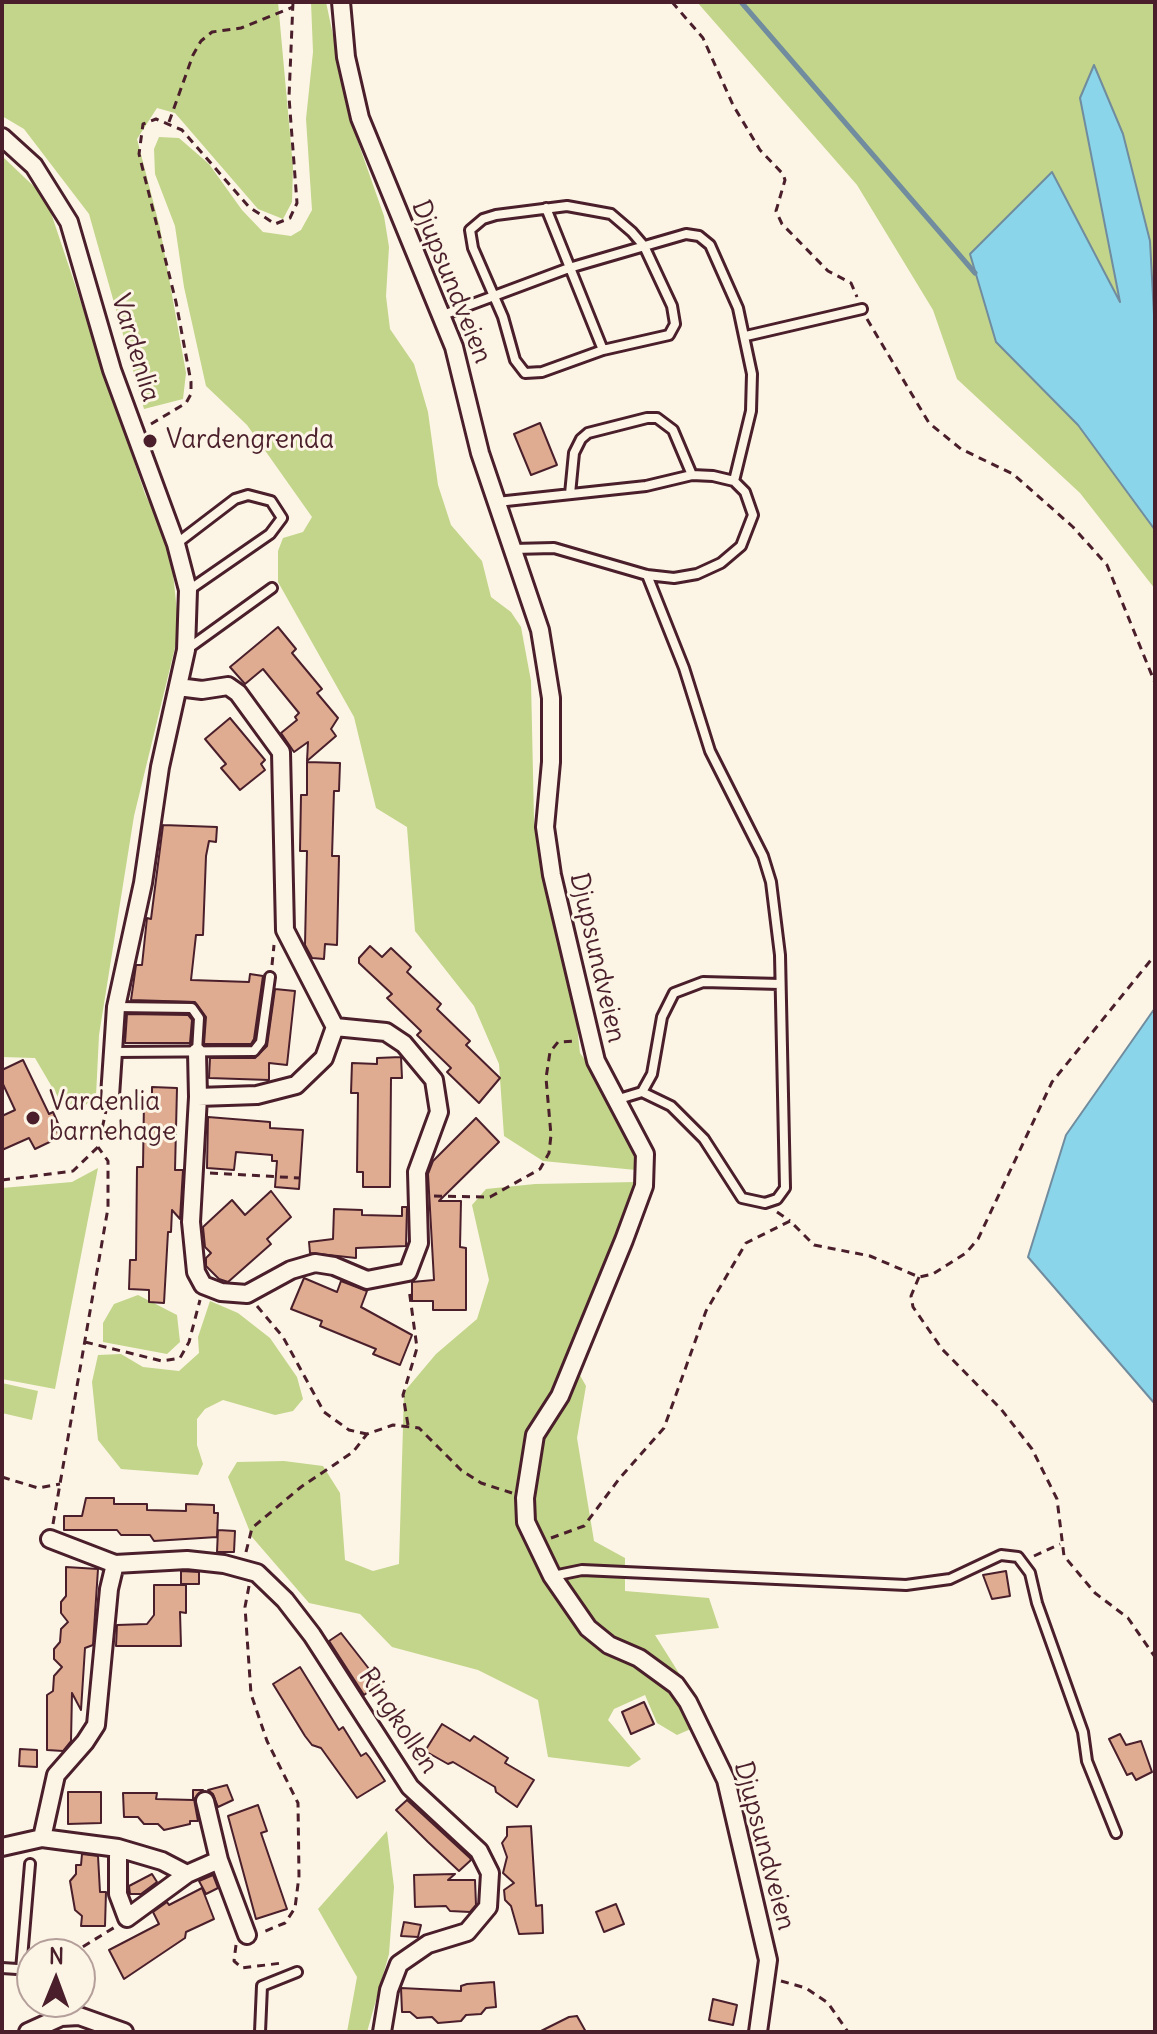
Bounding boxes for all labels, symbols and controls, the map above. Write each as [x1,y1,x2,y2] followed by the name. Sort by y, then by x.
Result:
[404,196,498,368] street label: Djupsundveien
[104,290,166,406] street label: Vardenlia
[166,425,334,457] place label: Vardengrenda
[141,432,159,450] marker: Vardengrenda
[562,870,632,1046] street label: Djupsundveien
[49,1087,176,1148] place label: Vardenlia barnehage
[24,1109,42,1127] marker: Vardenlia barnehage
[351,1662,445,1780] street label: Ringkollen
[727,1758,801,1934] street label: Djupsundveien
[16,1938,96,2018] north arrow
[49,1942,64,1970] text: N

